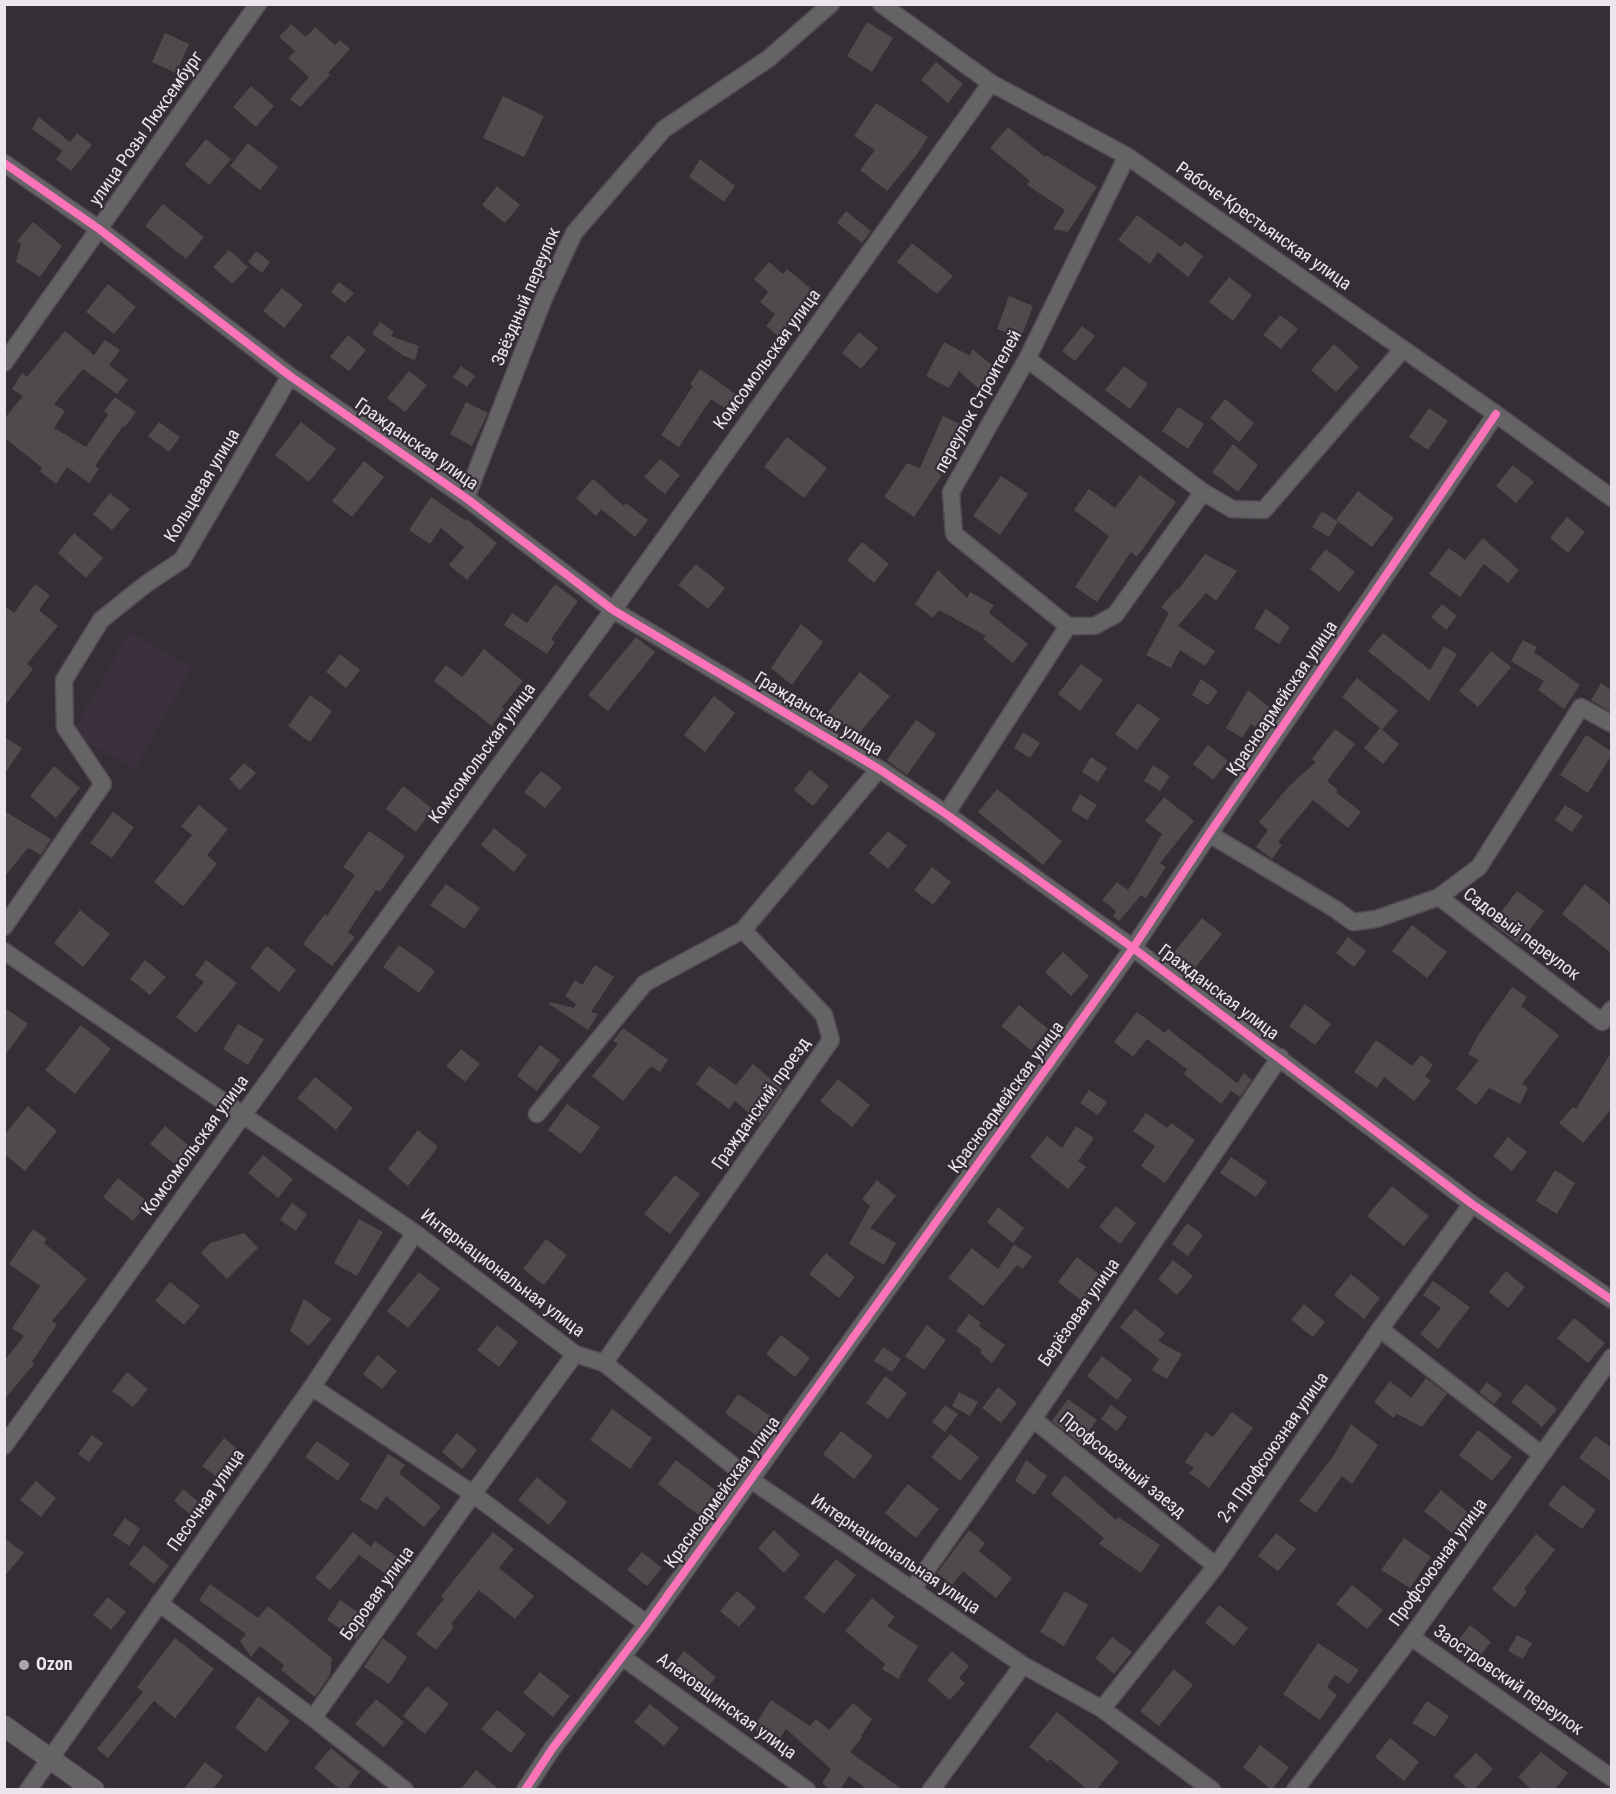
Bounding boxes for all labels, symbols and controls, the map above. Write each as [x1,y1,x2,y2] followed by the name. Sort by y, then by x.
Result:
[86,48,208,210] street label: улица Розы Люксембург
[1171,158,1355,296] street label: Рабоче-Крестьянская улица
[488,225,566,369] street label: Звёздный переулок
[710,286,826,434] street label: Комсомольская улица
[931,327,1027,477] street label: переулок Строителей
[350,394,482,496] street label: Гражданская улица
[161,425,245,547] street label: Кольцевая улица
[1223,617,1343,781] street label: Красноармейская улица
[750,668,886,762] street label: Гражданская улица
[425,680,541,828] street label: Комсомольская улица
[1458,884,1584,986] street label: Садовый переулок
[1153,941,1283,1045] street label: Гражданская улица
[945,1018,1069,1178] street label: Красноармейская улица
[708,1034,816,1174] street label: Гражданский проезд
[138,1072,254,1220] street label: Комсомольская улица
[416,1205,588,1343] street label: Интернациональная улица
[1035,1255,1125,1371] street label: Берёзовая улица
[1214,1369,1334,1527] street label: 2-я Профсоюзная улица
[1055,1409,1189,1523] street label: Профсоюзный заезд
[661,1413,785,1573] street label: Красноармейская улица
[164,1446,250,1556] street label: Песочная улица
[806,1490,984,1620] street label: Интернациональная улица
[1385,1495,1493,1631] street label: Профсоюзная улица
[337,1543,419,1645] street label: Боровая улица
[1429,1621,1587,1741] street label: Заостровский переулок
[652,1649,800,1765] street label: Алеховщинская улица
[36,1654,73,1676] place label: Ozon
[17,1658,31,1672] marker: Ozon

